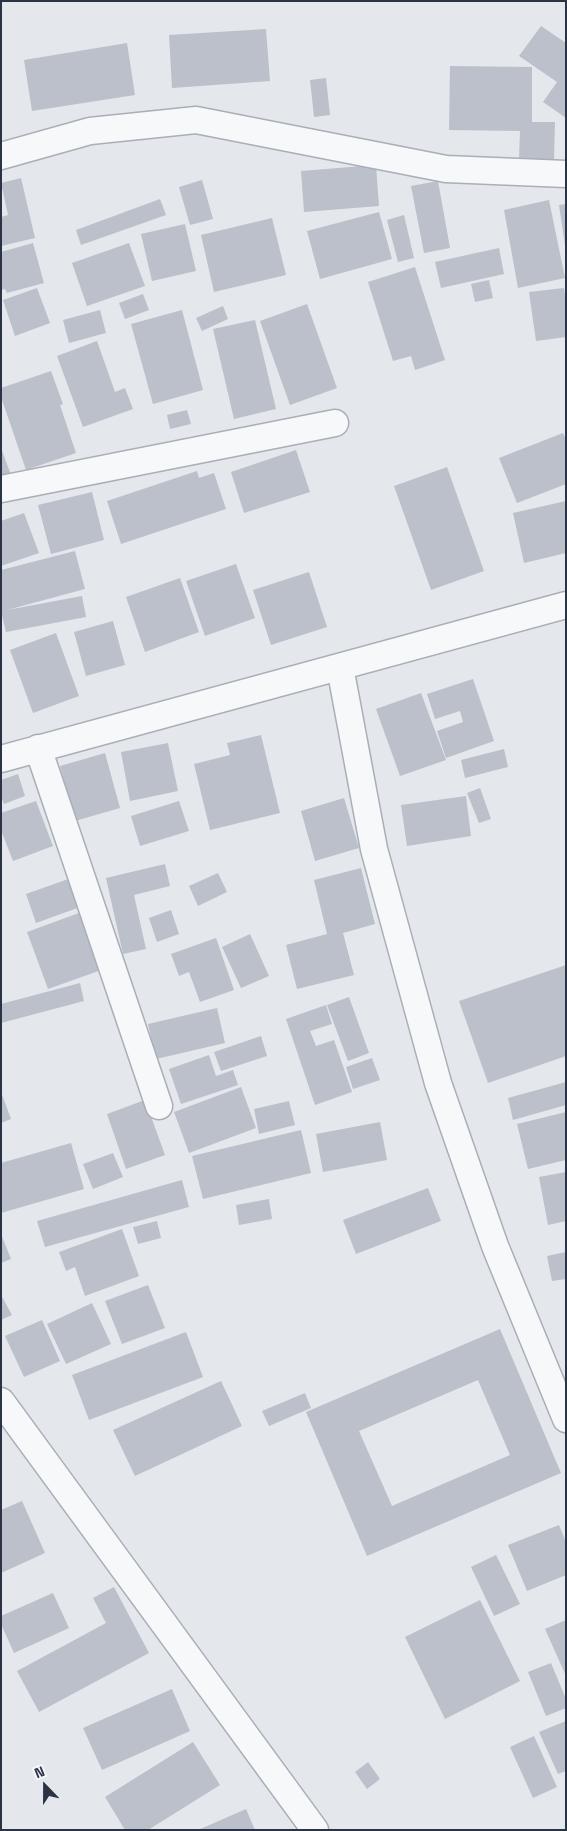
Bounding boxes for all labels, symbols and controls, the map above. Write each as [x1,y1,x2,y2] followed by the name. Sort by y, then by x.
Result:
[20,1761,70,1811] north arrow
[32,1762,47,1782] text: N

